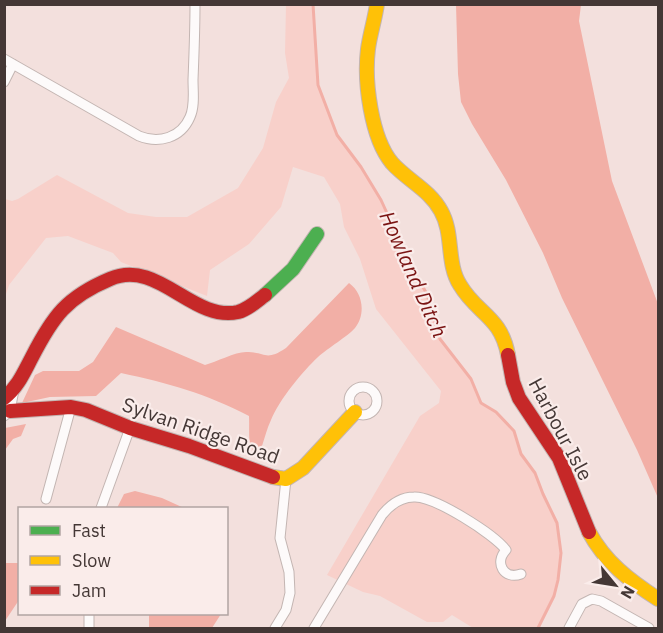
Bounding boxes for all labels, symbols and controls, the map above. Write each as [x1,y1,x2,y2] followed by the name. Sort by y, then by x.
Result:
[374,206,454,342] water label: Howland Ditch
[523,373,599,485] street label: Harbour Isle
[119,390,283,470] street label: Sylvan Ridge Road
[18,507,228,615] legend
[72,519,106,542] text: Fast
[72,549,111,572] text: Slow
[585,555,645,615] north arrow
[72,579,107,602] text: Jam
[616,582,640,603] text: N

